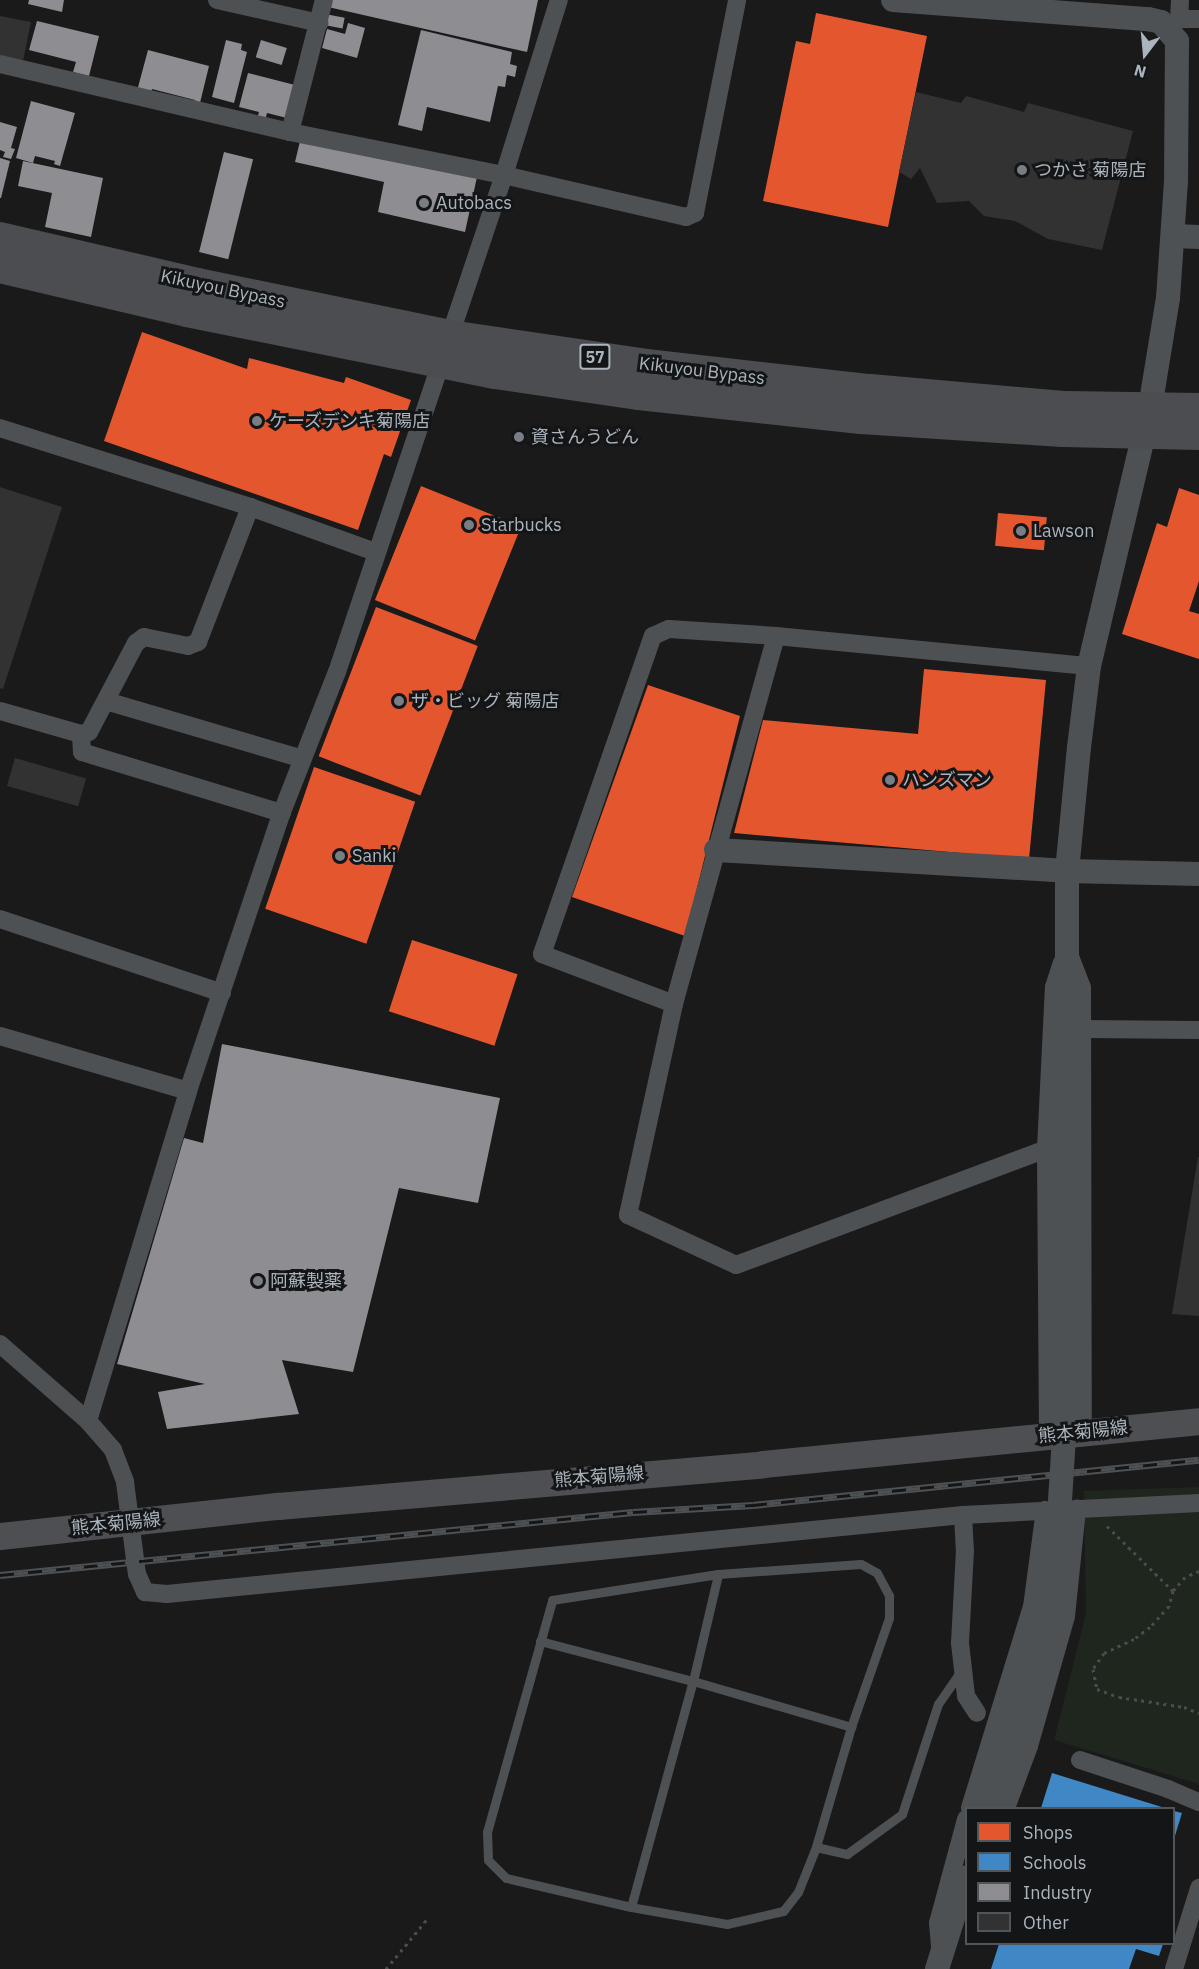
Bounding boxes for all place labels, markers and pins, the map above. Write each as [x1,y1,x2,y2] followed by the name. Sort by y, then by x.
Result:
[1034,159,1146,181] place label: つかさ 菊陽店
[1015,163,1029,177] marker: つかさ 菊陽店
[436,192,512,214] place label: Autobacs
[417,196,431,210] marker: Autobacs
[269,410,431,432] place label: ケーズデンキ菊陽店
[250,414,264,428] marker: ケーズデンキ菊陽店
[531,426,639,448] place label: 資さんうどん
[512,430,526,444] marker: 資さんうどん
[481,514,562,536] place label: Starbucks
[462,518,476,532] marker: Starbucks
[1033,520,1094,542] place label: Lawson
[1014,524,1028,538] marker: Lawson
[411,690,559,712] place label: ザ・ビッグ 菊陽店
[392,694,406,708] marker: ザ・ビッグ 菊陽店
[902,769,992,791] place label: ハンズマン
[883,773,897,787] marker: ハンズマン
[352,845,396,867] place label: Sanki
[333,849,347,863] marker: Sanki
[270,1270,342,1292] place label: 阿蘇製薬
[251,1274,265,1288] marker: 阿蘇製薬

